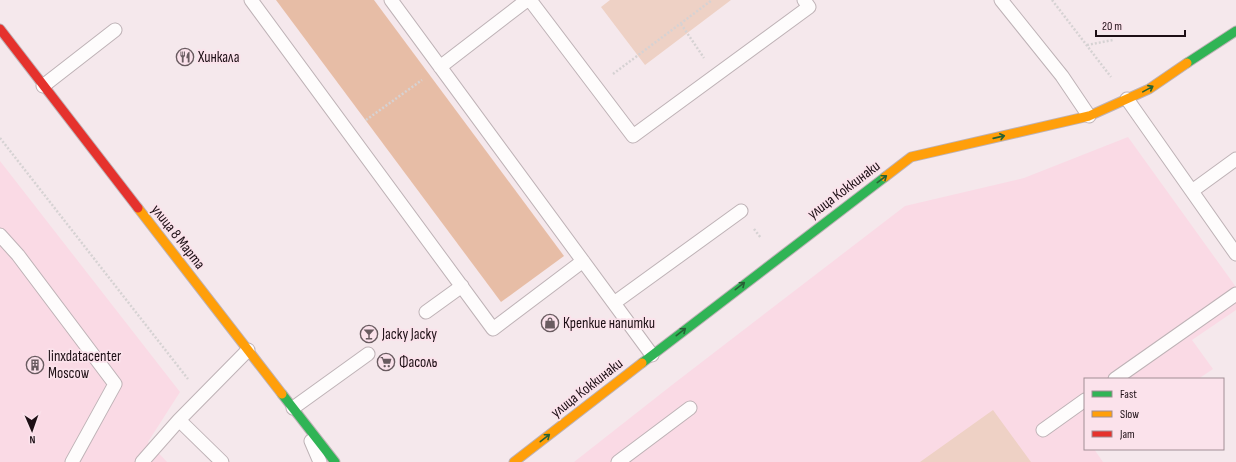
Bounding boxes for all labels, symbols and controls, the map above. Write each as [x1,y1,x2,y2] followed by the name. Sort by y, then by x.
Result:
[1096,12,1185,38] scale bar
[1102,19,1122,34] text: 20 m
[175,47,195,67] restaurant icon: Хинкала
[197,48,240,67] place label: Хинкала
[1142,84,1154,92] one-way arrow
[992,132,1005,140] one-way arrow
[804,157,884,223] street label: улица Коккинаки
[876,175,887,183] one-way arrow
[147,201,209,273] street label: улица 8 Марта
[735,282,746,290] one-way arrow
[540,313,560,333] shop icon: Крепкие напитки
[563,314,655,333] place label: Крепкие напитки
[359,324,379,344] bar icon: Jacky Jacky
[381,325,437,344] place label: Jacky Jacky
[675,328,686,337] one-way arrow
[48,347,122,383] place label: linxdatacenter Moscow
[376,352,396,372] supermarket icon: Фасоль
[399,353,438,372] place label: Фасоль
[547,354,627,422] street label: улица Коккинаки
[25,355,45,375] building icon: linxdatacenter Moscow
[1084,378,1224,450] legend
[1120,387,1137,402] text: Fast
[1120,407,1139,422] text: Slow
[12,410,52,450] north arrow
[1119,427,1135,442] text: Jam
[29,433,35,446] text: N
[540,434,551,442] one-way arrow

